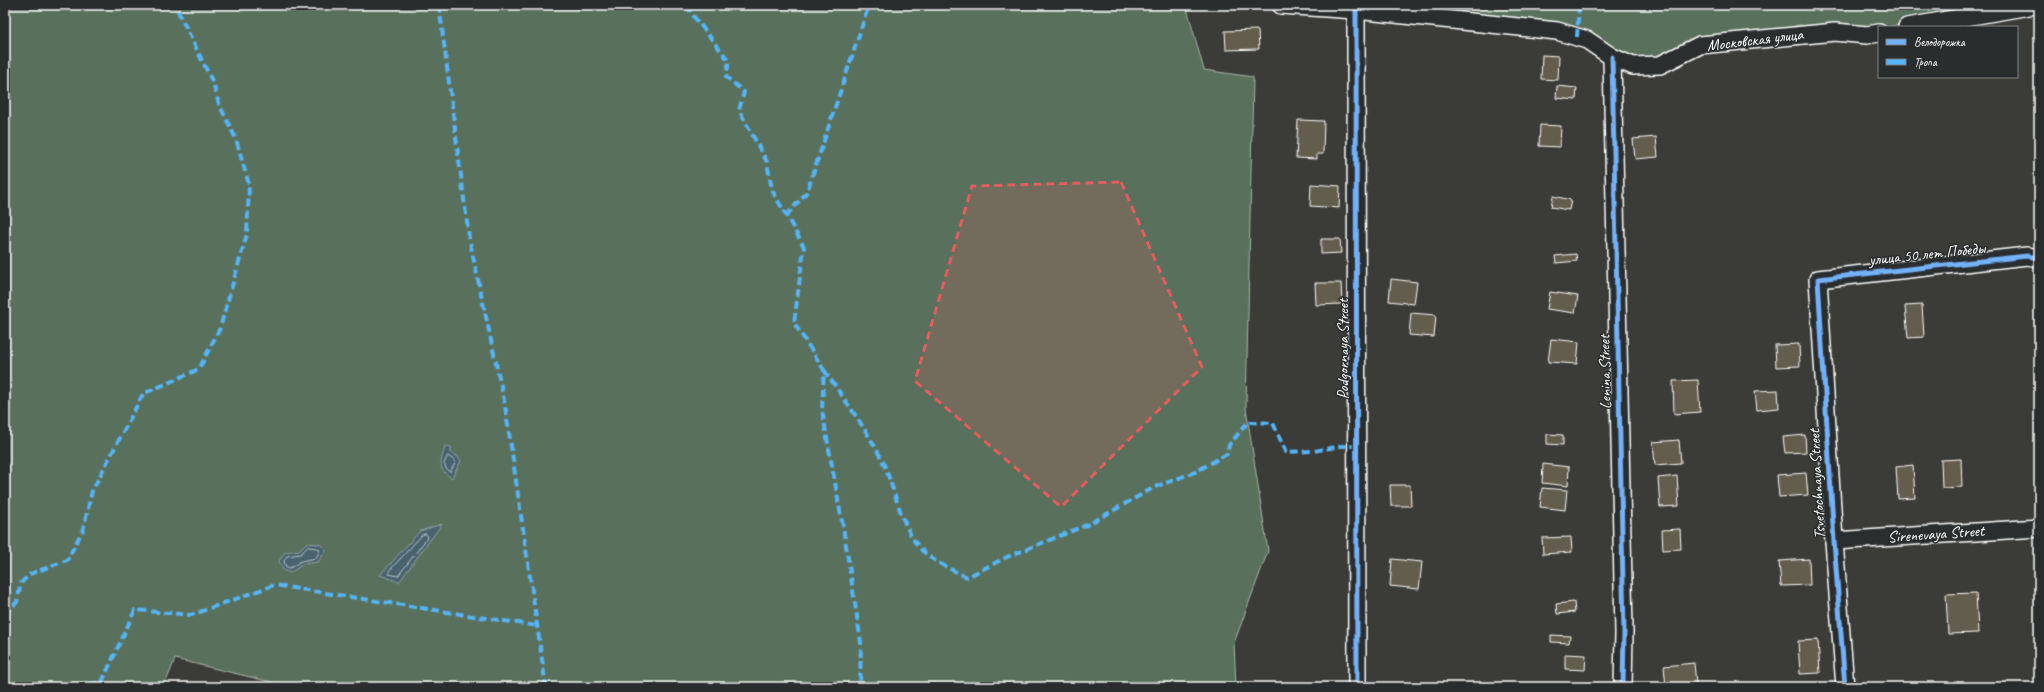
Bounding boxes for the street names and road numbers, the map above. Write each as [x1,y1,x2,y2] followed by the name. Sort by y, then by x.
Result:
[1706,24,1805,56] street label: Московская улица
[1867,238,1988,270] street label: улица 50 лет Победы
[1333,297,1353,399] street label: Podgornaya Street
[1594,333,1616,409] street label: Lenina Street
[1804,427,1830,540] street label: Tsvetochnaya Street
[1887,521,1987,547] street label: Sirenevaya Street

